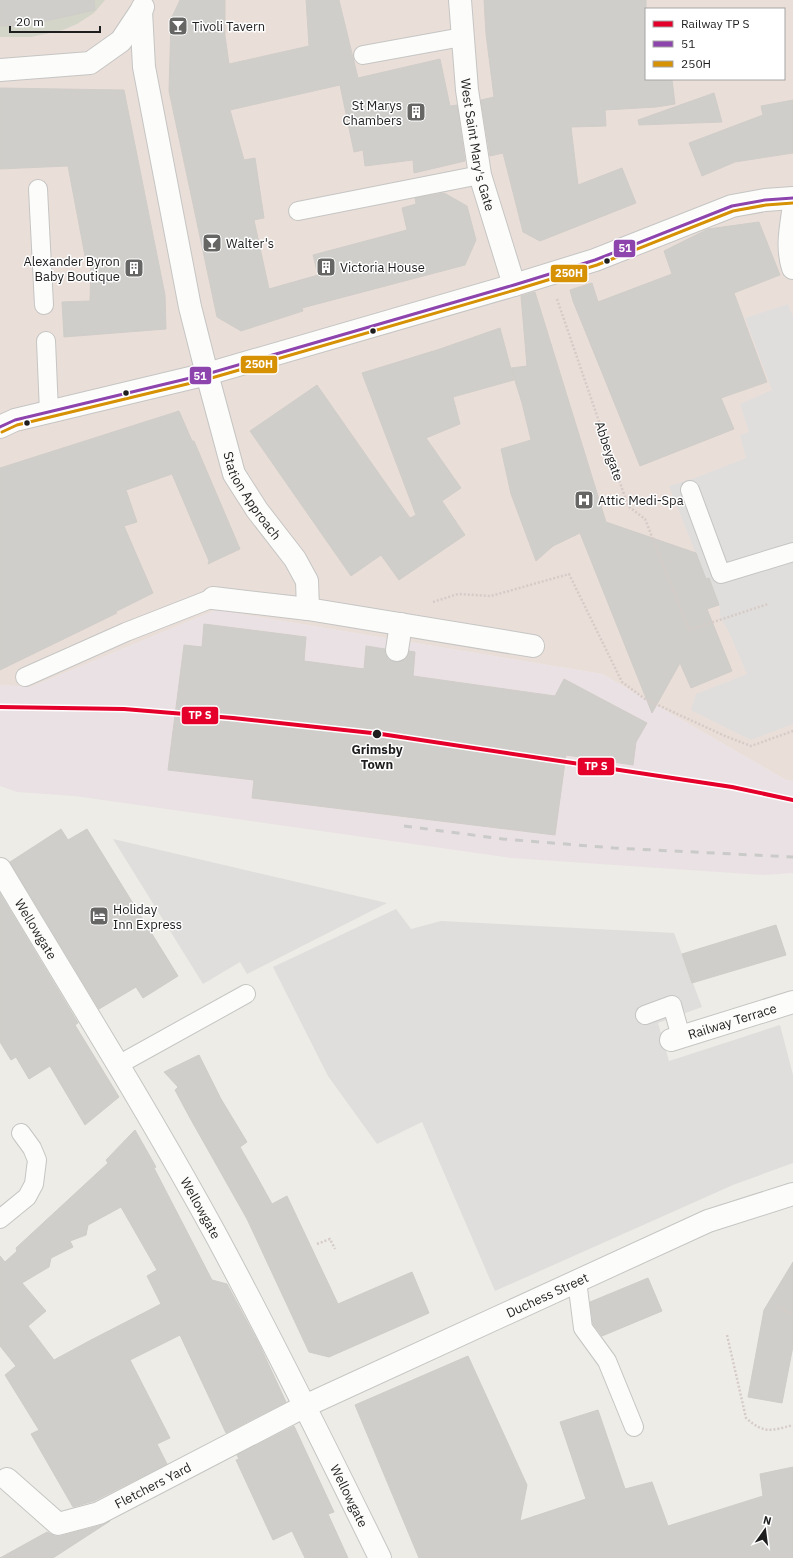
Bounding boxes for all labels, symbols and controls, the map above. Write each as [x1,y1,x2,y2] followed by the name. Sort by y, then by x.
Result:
[10,8,100,34] scale bar
[645,8,785,80] legend
[16,14,44,29] text: 20 m
[167,15,189,37] bar icon: Tivoli Tavern
[681,16,749,31] text: Railway TP S
[192,18,265,35] place label: Tivoli Tavern
[681,36,695,51] text: 51
[681,56,711,71] text: 250H
[458,78,499,213] street label: West Saint Mary's Gate
[342,97,402,129] place label: St Marys Chambers
[405,101,427,123] building icon: St Marys Chambers
[201,232,223,254] bar icon: Walter's
[226,235,274,252] place label: Walter's
[613,239,636,258] line badge: 51
[618,241,632,255] text: 51
[24,253,120,285] place label: Alexander Byron Baby Boutique
[315,256,337,278] building icon: Victoria House
[602,256,612,266] unlabelled marker
[123,257,145,279] building icon: Alexander Byron Baby Boutique
[340,259,425,276] place label: Victoria House
[550,264,588,283] line badge: 250H
[555,266,583,280] text: 250H
[368,326,378,336] unlabelled marker
[240,355,278,374] line badge: 250H
[245,357,273,371] text: 250H
[189,366,212,385] line badge: 51
[193,369,207,383] text: 51
[121,388,131,398] unlabelled marker
[22,418,32,428] unlabelled marker
[591,419,627,483] street label: Abbeygate
[220,450,285,543] street label: Station Approach
[573,489,595,511] hospital icon: Attic Medi-Spa
[598,492,684,509] place label: Attic Medi-Spa
[181,706,219,725] line badge: TP S
[188,708,212,722] text: TP S
[371,728,383,740] marker: Grimsby Town
[351,741,403,773] place label: Grimsby Town
[577,757,615,776] line badge: TP S
[584,759,608,773] text: TP S
[11,895,61,962] street label: Wellowgate
[113,901,182,933] place label: Holiday Inn Express
[88,905,110,927] hotel icon: Holiday Inn Express
[686,999,779,1043] street label: Railway Terrace
[177,1174,225,1242] street label: Wellowgate
[503,1269,591,1321] street label: Duchess Street
[112,1458,194,1512] street label: Fletchers Yard
[327,1462,372,1530] street label: Wellowgate
[745,1510,785,1550] north arrow
[762,1513,773,1528] text: N

